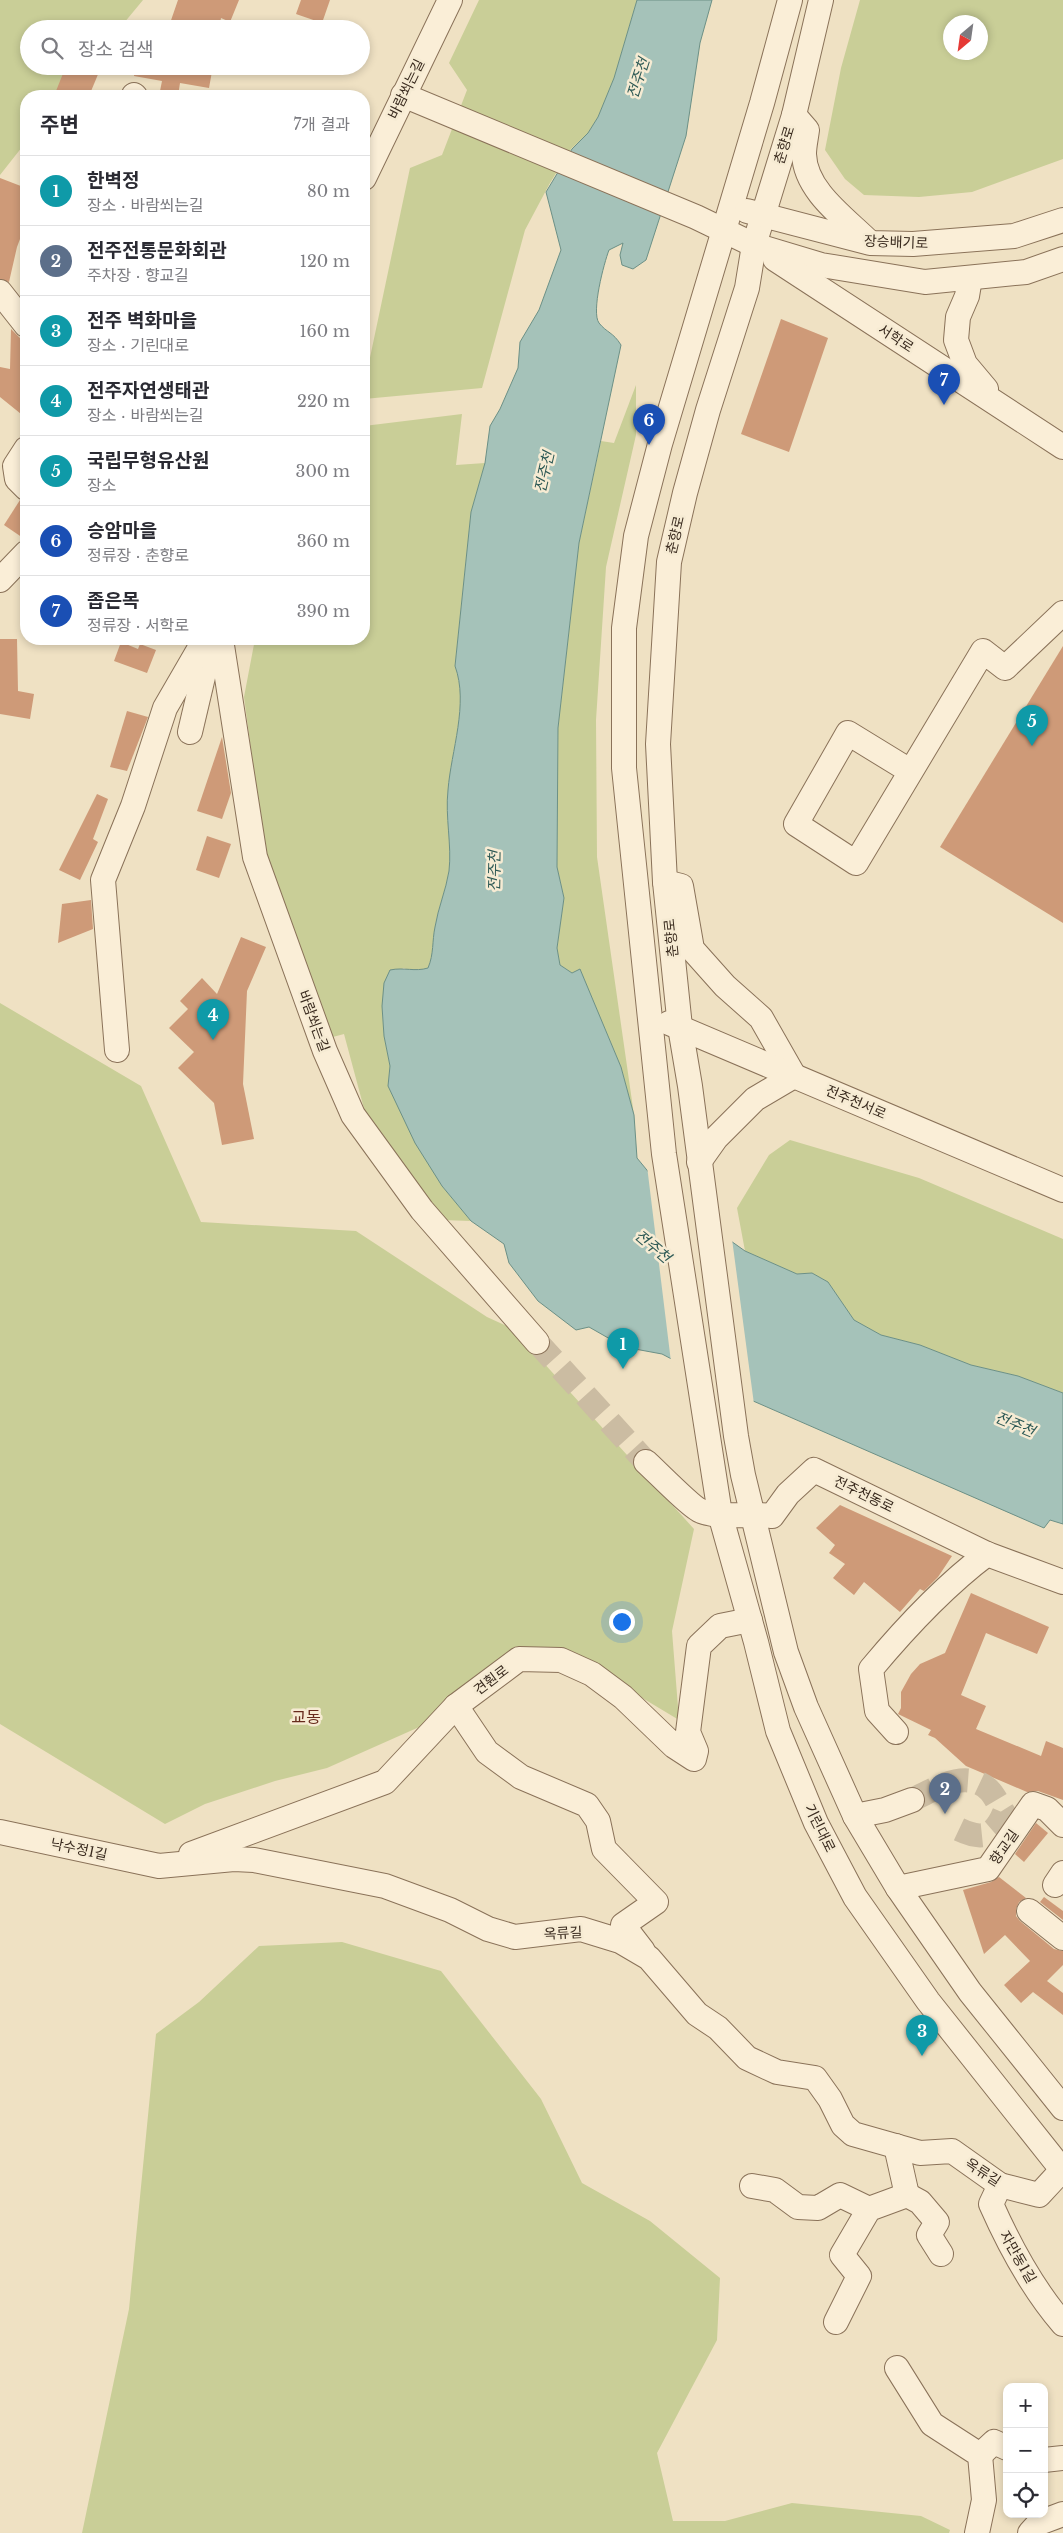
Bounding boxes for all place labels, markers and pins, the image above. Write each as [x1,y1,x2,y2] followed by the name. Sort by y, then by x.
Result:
[928,364,960,405] pin: 7
[633,404,665,445] pin: 6
[1016,705,1048,746] pin: 5
[197,999,229,1040] pin: 4
[607,1328,639,1369] pin: 1
[929,1773,961,1814] pin: 2
[906,2015,938,2056] pin: 3

